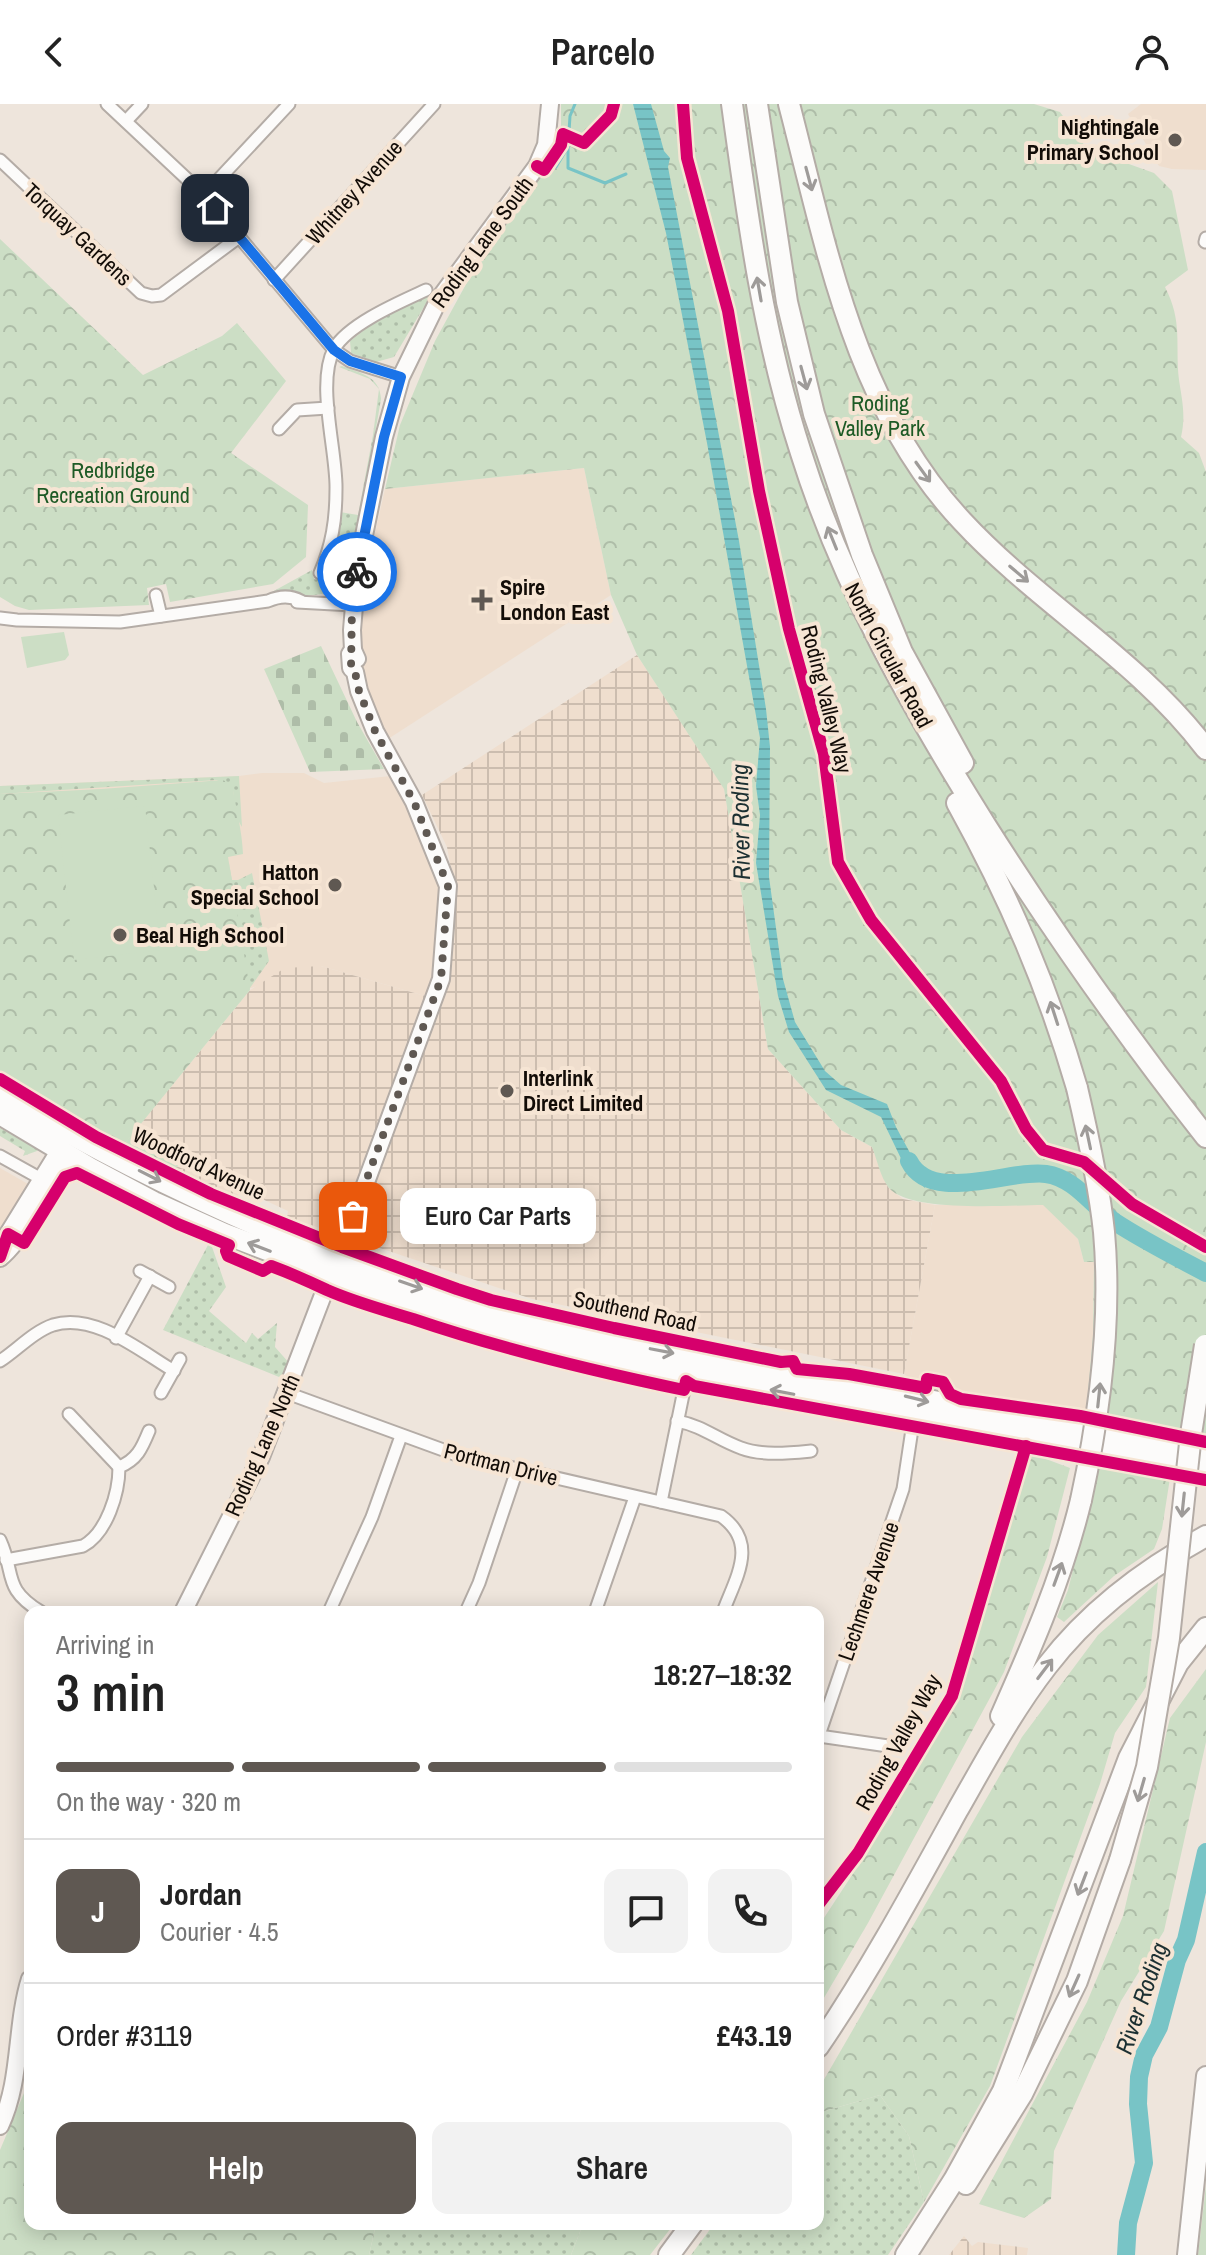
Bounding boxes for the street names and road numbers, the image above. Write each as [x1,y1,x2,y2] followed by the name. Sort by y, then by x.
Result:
[299,133,409,251] street label: Whitney Avenue
[424,170,540,314] street label: Roding Lane South
[17,176,139,292] street label: Torquay Gardens
[838,577,940,733] street label: North Circular Road
[794,622,860,776] street label: Roding Valley Way
[128,1119,270,1207] street label: Woodford Avenue
[571,1283,699,1339] street label: Southend Road
[217,1369,307,1521] street label: Roding Lane North
[441,1435,561,1493] street label: Portman Drive
[830,1518,906,1664] street label: Lechmere Avenue
[848,1669,948,1815] street label: Roding Valley Way

